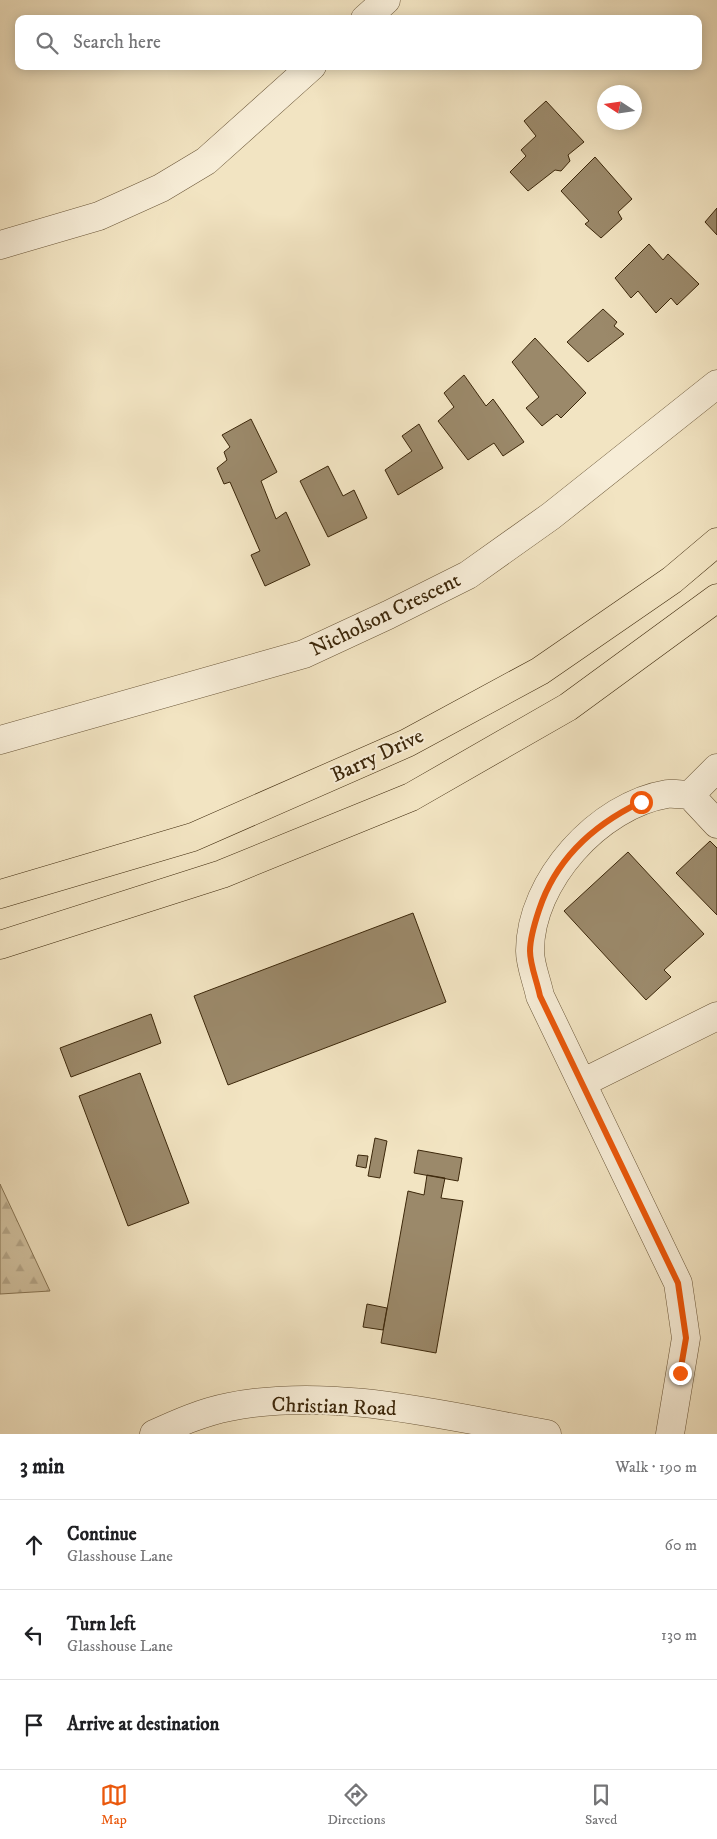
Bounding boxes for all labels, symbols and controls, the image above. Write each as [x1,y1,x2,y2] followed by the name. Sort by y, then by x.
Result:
[15,15,702,70] search box
[33,29,61,57] icon: search
[73,31,161,54] text: Search here
[597,85,642,130] north arrow
[306,567,465,663] street label: Nicholson Crescent
[327,723,428,789] street label: Barry Drive
[630,791,653,814] route start
[669,1362,692,1385] route end
[271,1392,398,1422] street label: Christian Road
[20,1454,65,1480] text: 3 min
[615,1457,697,1477] text: Walk · 190 m
[67,1523,137,1546] text: Continue
[20,1531,48,1559] icon: ahead
[665,1535,697,1555] text: 60 m
[67,1546,173,1566] text: Glasshouse Lane
[67,1613,136,1636] text: Turn left
[20,1621,48,1649] icon: left
[661,1625,697,1645] text: 130 m
[67,1636,173,1656] text: Glasshouse Lane
[20,1711,48,1739] icon: arrive
[67,1713,219,1736] text: Arrive at destination
[100,1781,128,1829] tab: Map
[327,1781,385,1829] tab: Directions
[585,1781,617,1829] tab: Saved

